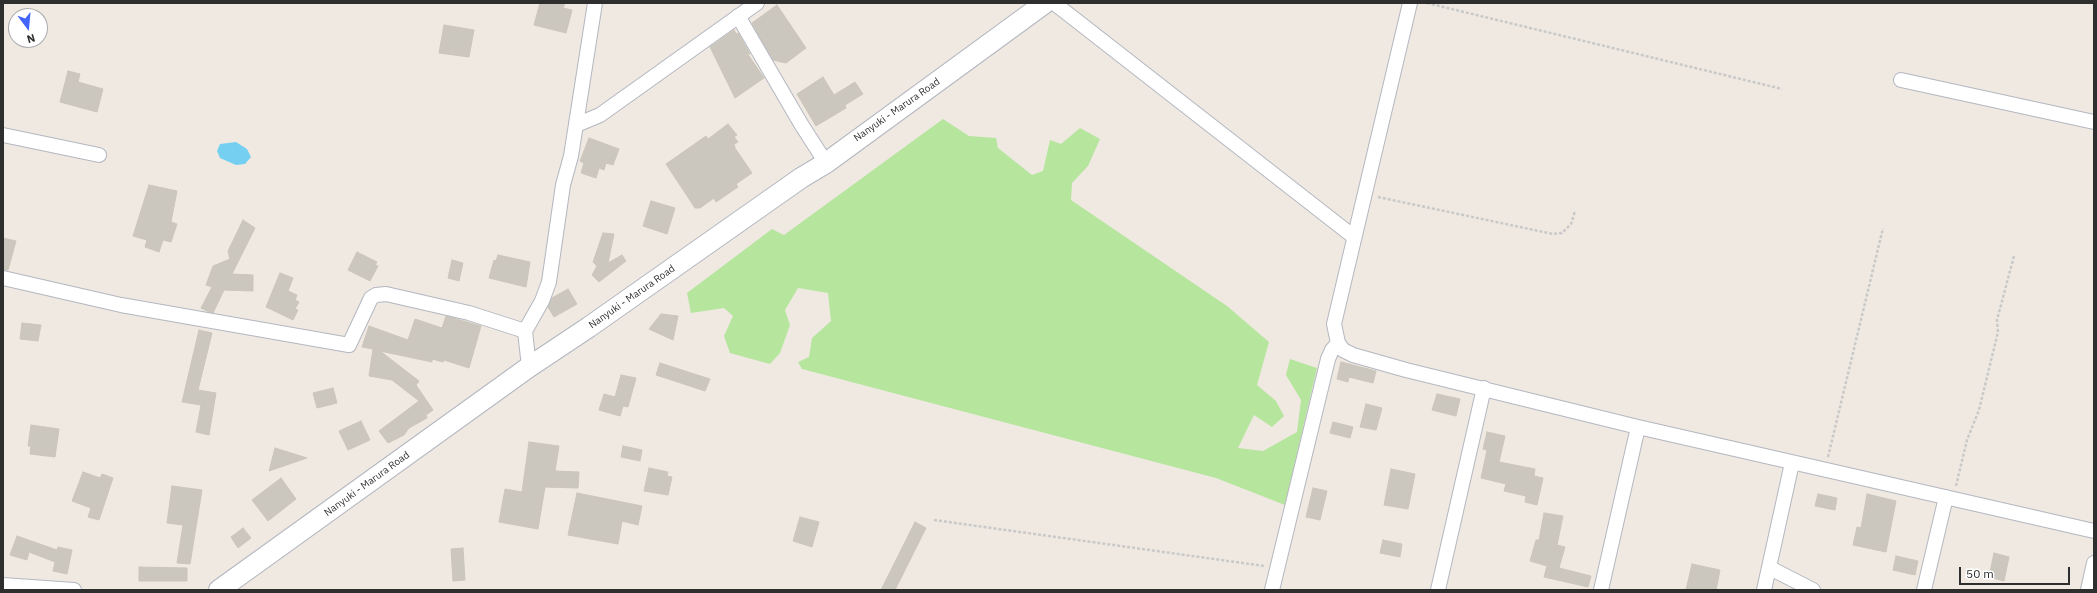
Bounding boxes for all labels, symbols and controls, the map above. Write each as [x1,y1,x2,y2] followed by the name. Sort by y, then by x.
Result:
[8,8,48,48] north arrow
[25,31,37,46] text: N
[852,76,942,144] street label: Nanyuki - Marura Road
[587,263,677,331] street label: Nanyuki - Marura Road
[322,449,412,519] street label: Nanyuki - Marura Road
[1961,559,2072,585] scale bar
[1966,566,1994,581] text: 50 m

